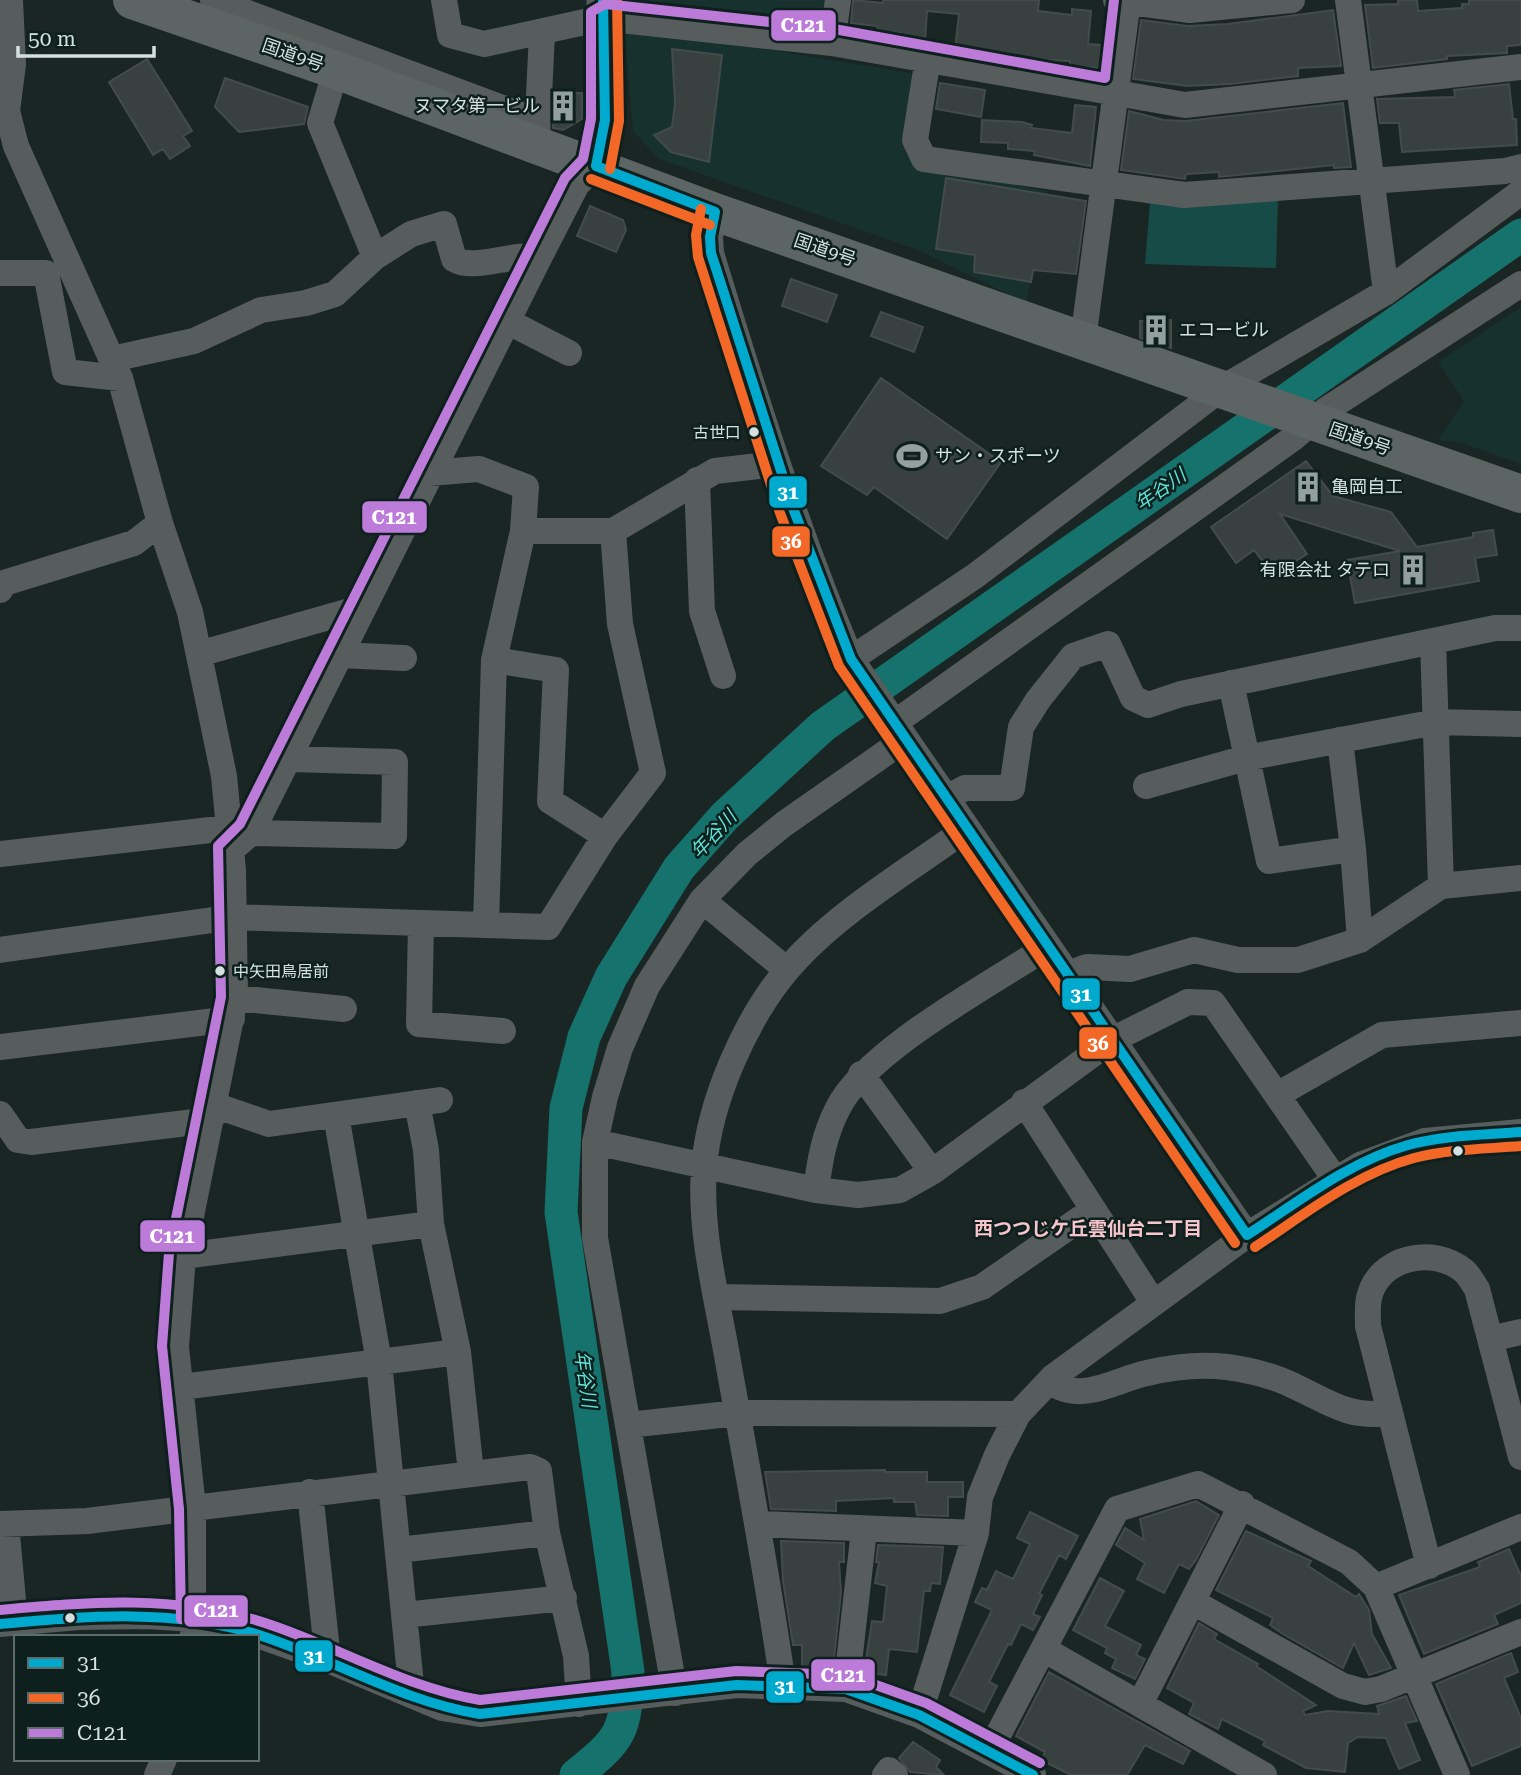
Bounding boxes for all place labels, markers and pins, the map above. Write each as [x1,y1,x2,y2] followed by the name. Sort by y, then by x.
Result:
[546,89,580,123] building icon: ヌマタ第一ビル
[414,95,540,116] place label: ヌマタ第一ビル
[1139,313,1173,347] building icon: エコービル
[1179,319,1269,340] place label: エコービル
[693,423,741,442] place label: 古世口
[747,425,761,439] marker: 古世口
[895,439,929,473] sports icon: サン・スポーツ
[935,445,1061,466] place label: サン・スポーツ
[1291,470,1325,504] building icon: 亀岡自工
[1331,476,1403,497] place label: 亀岡自工
[1396,553,1430,587] building icon: 有限会社 タテロ
[1259,559,1390,580] place label: 有限会社 タテロ
[233,962,329,981] place label: 中矢田鳥居前
[213,964,227,978] marker: 中矢田鳥居前
[1451,1144,1465,1158] unlabelled marker
[63,1611,77,1625] unlabelled marker

